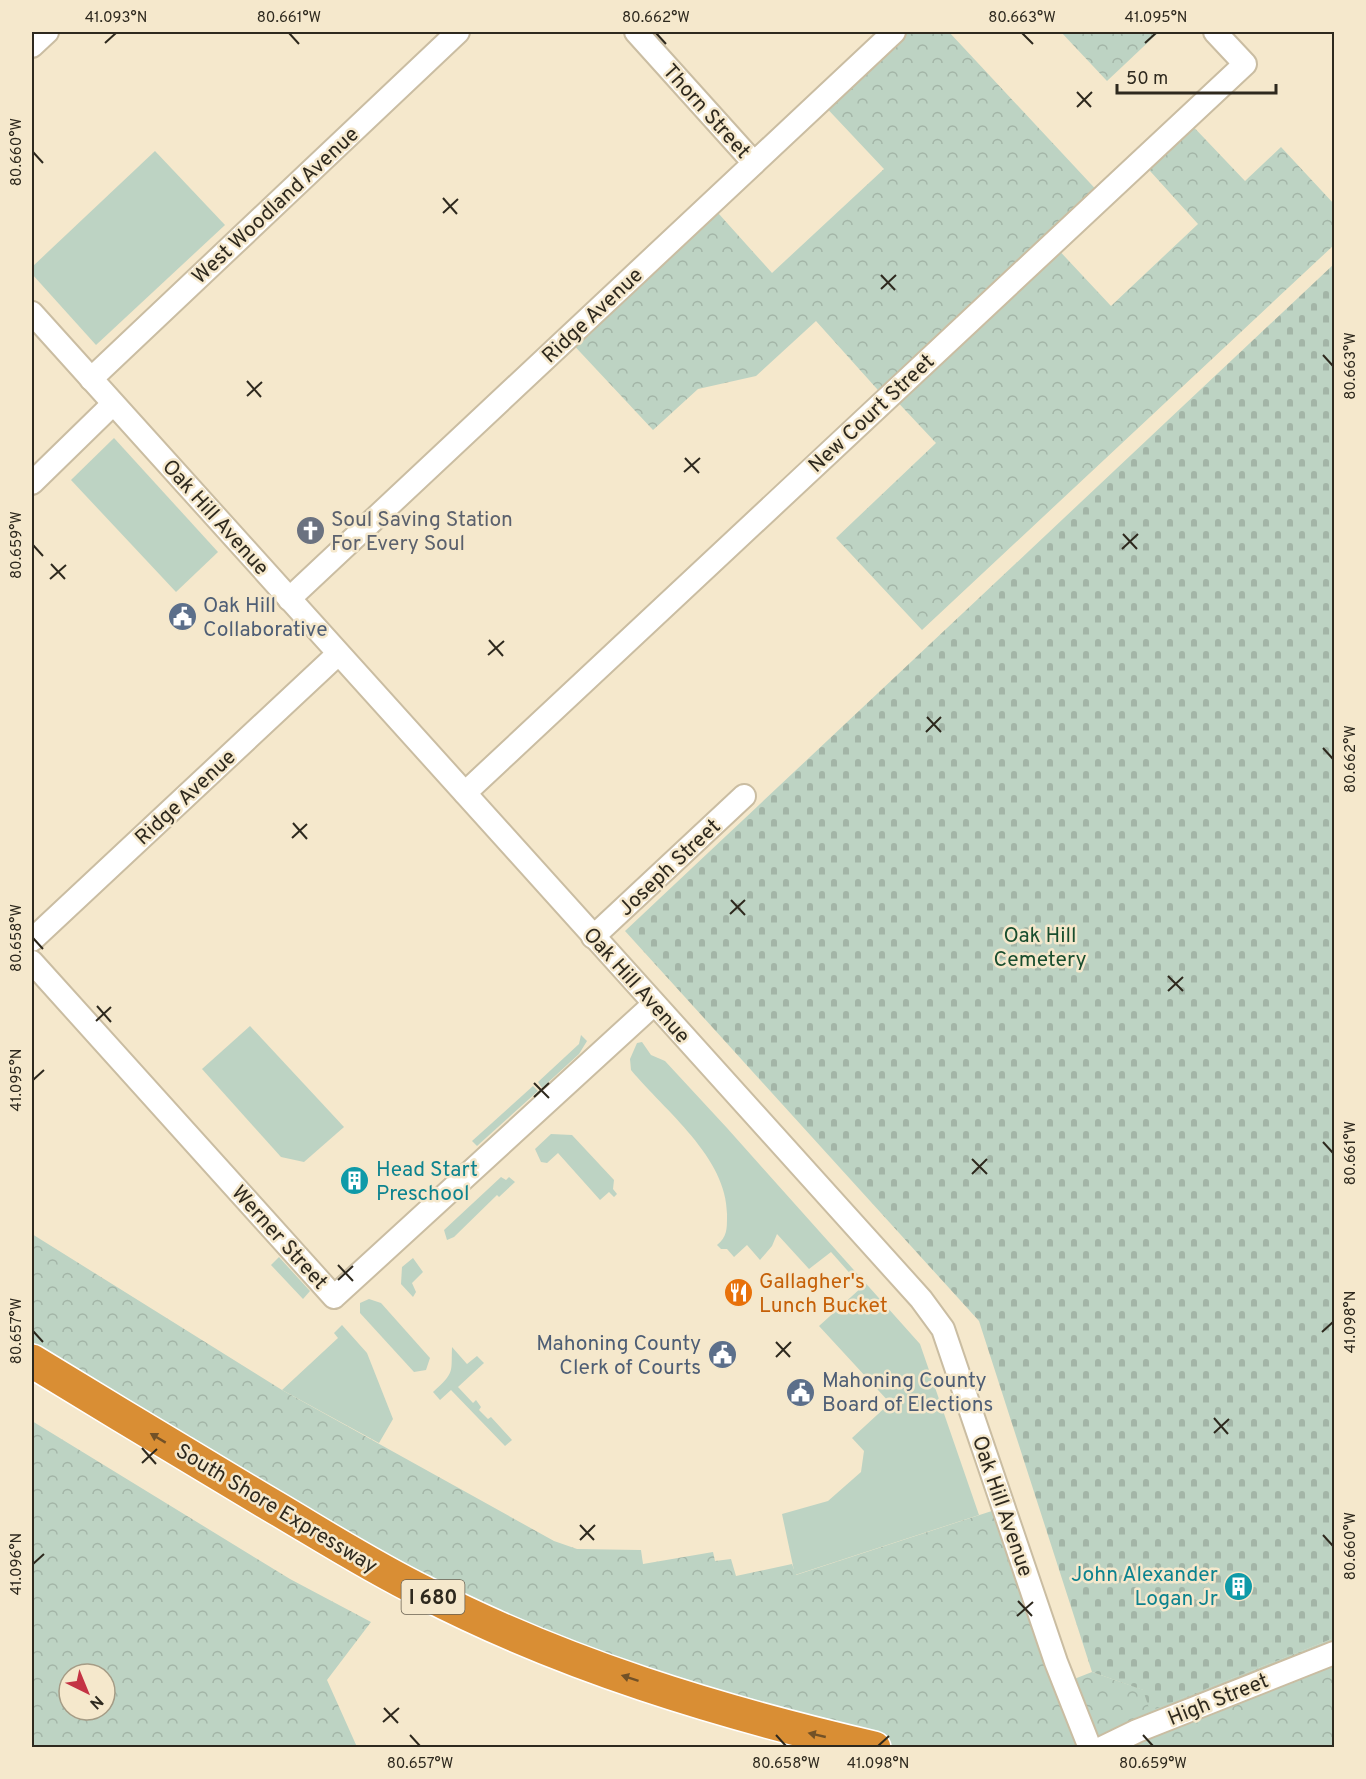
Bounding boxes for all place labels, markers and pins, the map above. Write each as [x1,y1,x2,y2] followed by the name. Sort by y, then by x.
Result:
[331,507,513,558] place label: Soul Saving Station For Every Soul
[294,515,326,547] church icon: Soul Saving Station For Every Soul
[203,593,328,644] place label: Oak Hill Collaborative
[166,601,198,633] public building icon: Oak Hill Collaborative
[376,1157,478,1208] place label: Head Start Preschool
[339,1165,371,1197] building icon: Head Start Preschool
[759,1269,888,1320] place label: Gallagher's Lunch Bucket
[722,1277,754,1309] restaurant icon: Gallagher's Lunch Bucket
[536,1331,701,1382] place label: Mahoning County Clerk of Courts
[706,1339,738,1371] public building icon: Mahoning County Clerk of Courts
[822,1368,993,1419] place label: Mahoning County Board of Elections
[785,1376,817,1408] public building icon: Mahoning County Board of Elections
[1071,1562,1218,1613] place label: John Alexander Logan Jr
[1223,1570,1255,1602] building icon: John Alexander Logan Jr

